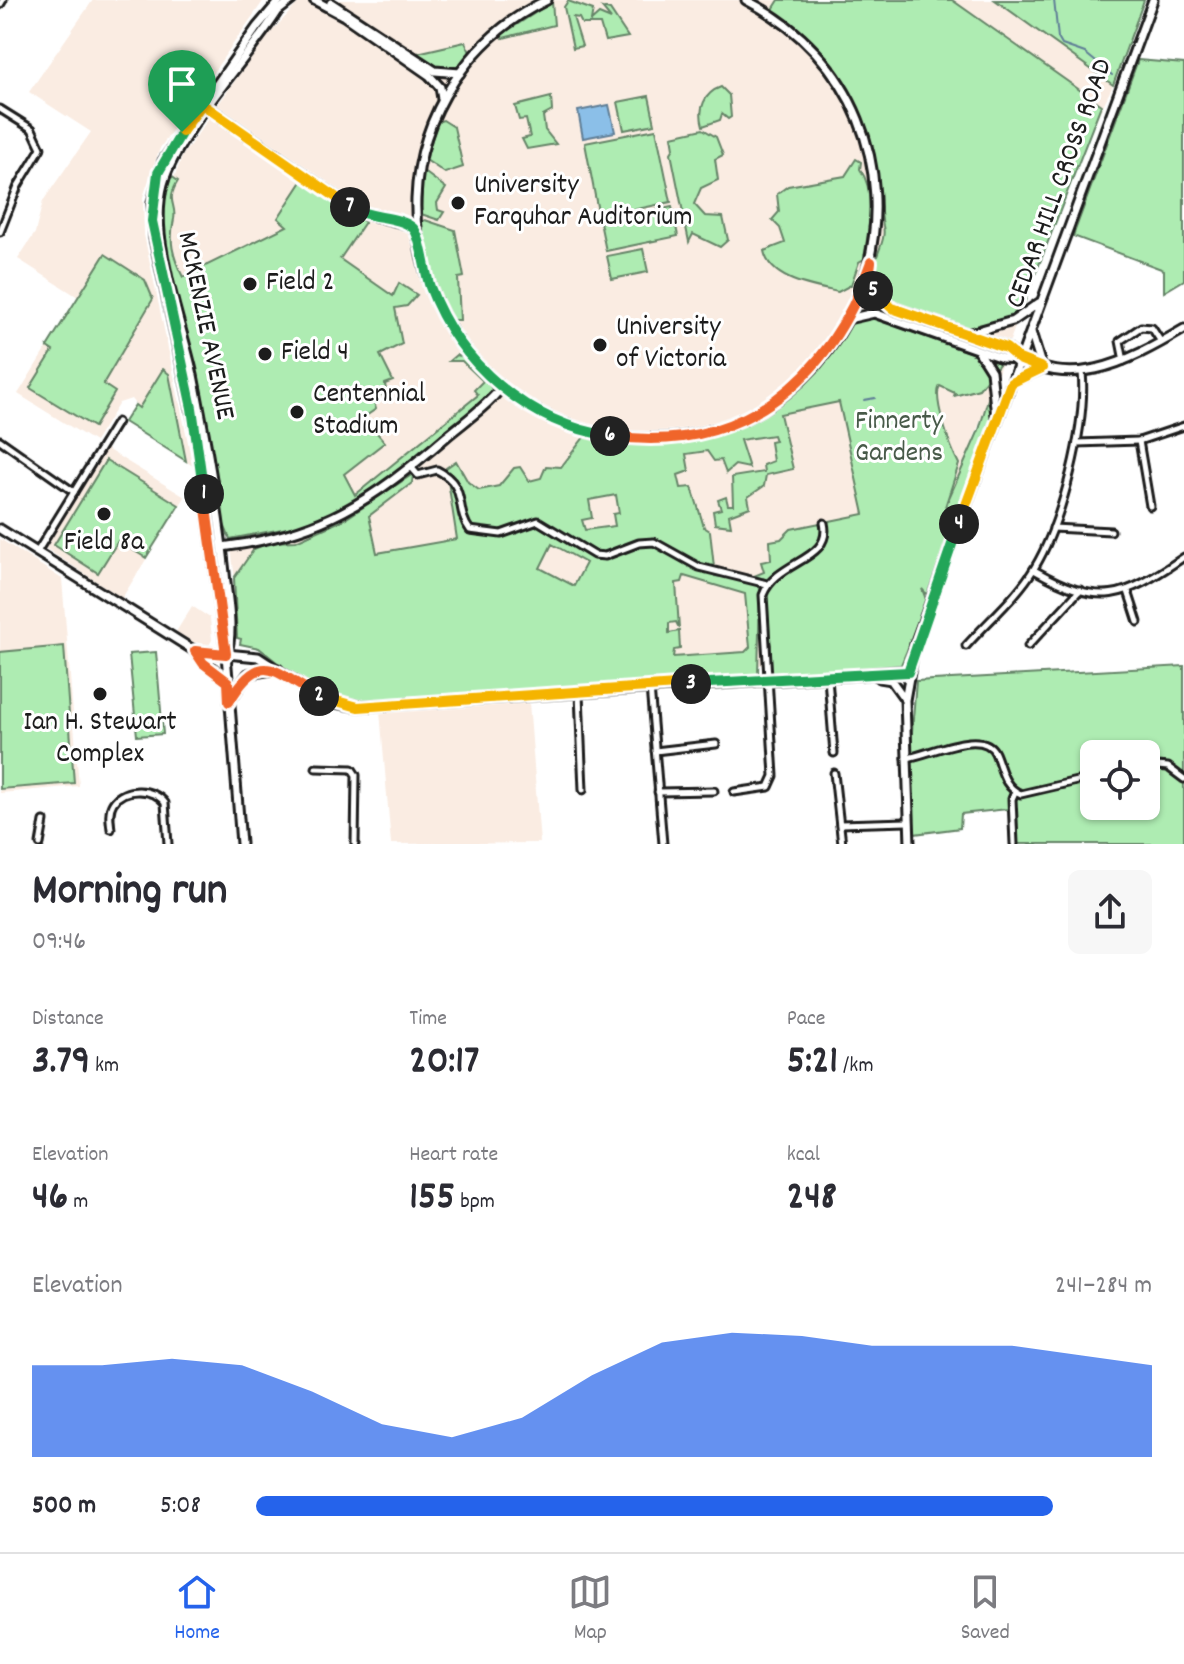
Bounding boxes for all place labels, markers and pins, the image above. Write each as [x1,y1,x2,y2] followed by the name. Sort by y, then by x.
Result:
[148,50,216,132] pin
[474,167,693,239] place label: University Farquhar Auditorium
[330,187,370,227] pin: 7
[449,194,467,212] marker: University Farquhar Auditorium
[266,264,334,304] place label: Field 2
[853,271,893,311] pin: 5
[241,275,259,293] marker: Field 2
[616,309,727,381] place label: University of Victoria
[281,334,349,374] place label: Field 4
[591,336,609,354] marker: University of Victoria
[256,345,274,363] marker: Field 4
[313,376,426,448] place label: Centennial Stadium
[288,403,306,421] marker: Centennial Stadium
[590,416,630,456] pin: 6
[184,474,224,514] pin: 1
[939,504,979,544] pin: 4
[95,505,113,523] marker: Field 8a
[64,524,145,564] place label: Field 8a
[671,664,711,704] pin: 3
[299,676,339,716] pin: 2
[91,685,109,703] marker: Ian H. Stewart Complex
[23,704,177,776] place label: Ian H. Stewart Complex

